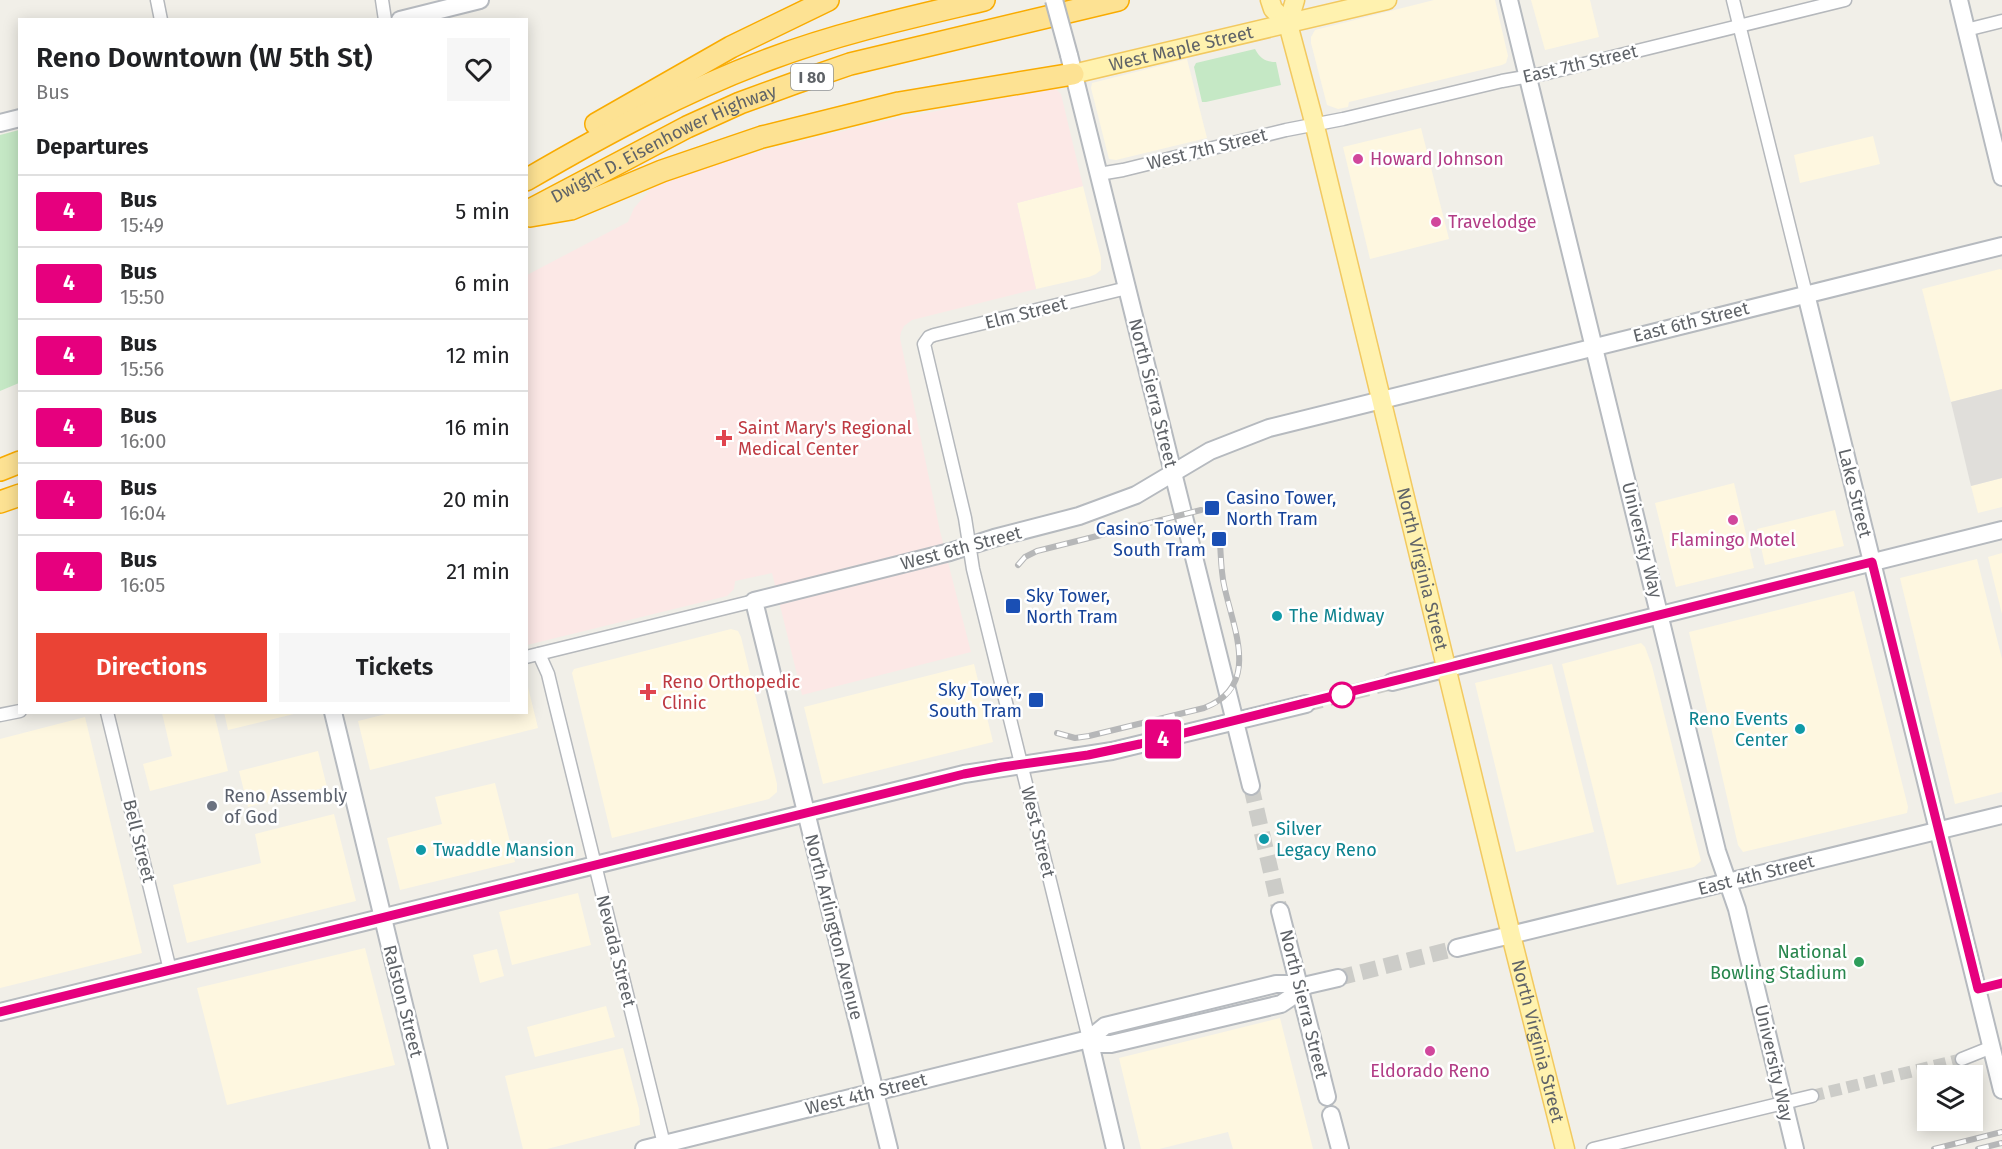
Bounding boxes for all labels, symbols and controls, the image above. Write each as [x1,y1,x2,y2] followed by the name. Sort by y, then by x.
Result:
[1107,21,1256,76] street label: West Maple Street
[447,38,510,101] button: heart
[1520,40,1640,88] street label: East 7th Street
[36,41,373,74] text: Reno Downtown (W 5th St)
[791,64,833,90] road number: I 80
[36,80,69,104] text: Bus
[547,80,780,208] street label: Dwight D. Eisenhower Highway
[1145,123,1270,175] street label: West 7th Street
[36,133,148,160] text: Departures
[1370,148,1504,170] place label: Howard Johnson
[1351,152,1365,166] marker: Howard Johnson
[120,186,157,213] text: Bus
[63,198,75,224] text: 4
[455,198,510,225] text: 5 min
[1448,211,1537,233] place label: Travelodge
[120,213,164,237] text: 15:49
[1429,215,1443,229] marker: Travelodge
[120,258,157,285] text: Bus
[63,270,75,296] text: 4
[454,270,510,297] text: 6 min
[120,285,165,309] text: 15:50
[983,292,1070,334] street label: Elm Street
[1631,297,1752,347] street label: East 6th Street
[1124,316,1182,470] street label: North Sierra Street
[120,330,157,357] text: Bus
[63,342,75,368] text: 4
[446,342,510,369] text: 12 min
[120,357,164,381] text: 15:56
[120,402,157,429] text: Bus
[63,414,75,440] text: 4
[445,414,510,441] text: 16 min
[738,417,912,460] place label: Saint Mary's Regional Medical Center
[120,429,166,453] text: 16:00
[715,429,733,447] marker: Saint Mary's Regional Medical Center
[1833,446,1877,540] street label: Lake Street
[120,474,157,501] text: Bus
[1617,480,1667,601] street label: University Way
[1392,485,1453,653] street label: North Virginia Street
[63,486,75,512] text: 4
[443,486,510,513] text: 20 min
[1226,487,1336,530] place label: Casino Tower, North Tram
[1203,499,1221,517] marker: Casino Tower, North Tram
[120,501,166,525] text: 16:04
[1726,513,1740,527] marker: Flamingo Motel
[1096,518,1206,561] place label: Casino Tower, South Tram
[898,521,1024,575] street label: West 6th Street
[1671,529,1795,551] place label: Flamingo Motel
[1210,530,1228,548] marker: Casino Tower, South Tram
[120,546,157,573] text: Bus
[63,558,75,584] text: 4
[446,558,510,585] text: 21 min
[120,573,165,597] text: 16:05
[1026,585,1118,628] place label: Sky Tower, North Tram
[1004,597,1022,615] marker: Sky Tower, North Tram
[1289,605,1384,627] place label: The Midway
[1270,609,1284,623] marker: The Midway
[36,633,267,702] button: Directions
[279,633,510,702] button: Tickets
[662,671,801,714] place label: Reno Orthopedic Clinic
[929,679,1022,722] place label: Sky Tower, South Tram
[1329,682,1355,708] unlabelled marker
[639,683,657,701] marker: Reno Orthopedic Clinic
[1027,691,1045,709] marker: Sky Tower, South Tram
[1688,708,1788,751] place label: Reno Events Center
[1144,720,1182,758] line badge: 4
[1793,722,1807,736] marker: Reno Events Center
[1157,726,1169,752] text: 4
[1016,784,1060,880] street label: West Street
[224,785,347,828] place label: Reno Assembly of God
[118,797,160,885] street label: Bell Street
[205,799,219,813] marker: Reno Assembly of God
[1276,818,1377,861] place label: Silver Legacy Reno
[800,832,868,1022] street label: North Arlington Avenue
[1257,832,1271,846] marker: Silver Legacy Reno
[433,839,574,861] place label: Twaddle Mansion
[414,843,428,857] marker: Twaddle Mansion
[1696,850,1817,900] street label: East 4th Street
[591,893,641,1010] street label: Nevada Street
[1275,927,1333,1081] street label: North Sierra Street
[1710,941,1847,984] place label: National Bowling Stadium
[378,943,428,1060] street label: Ralston Street
[1852,955,1866,969] marker: National Bowling Stadium
[1507,957,1569,1125] street label: North Virginia Street
[1750,1003,1798,1124] street label: University Way
[1423,1044,1437,1058] marker: Eldorado Reno
[1370,1060,1490,1082] place label: Eldorado Reno
[1917,1065,1983,1131] map controls
[1917,1065,1983,1131] button: layers
[803,1068,929,1120] street label: West 4th Street

